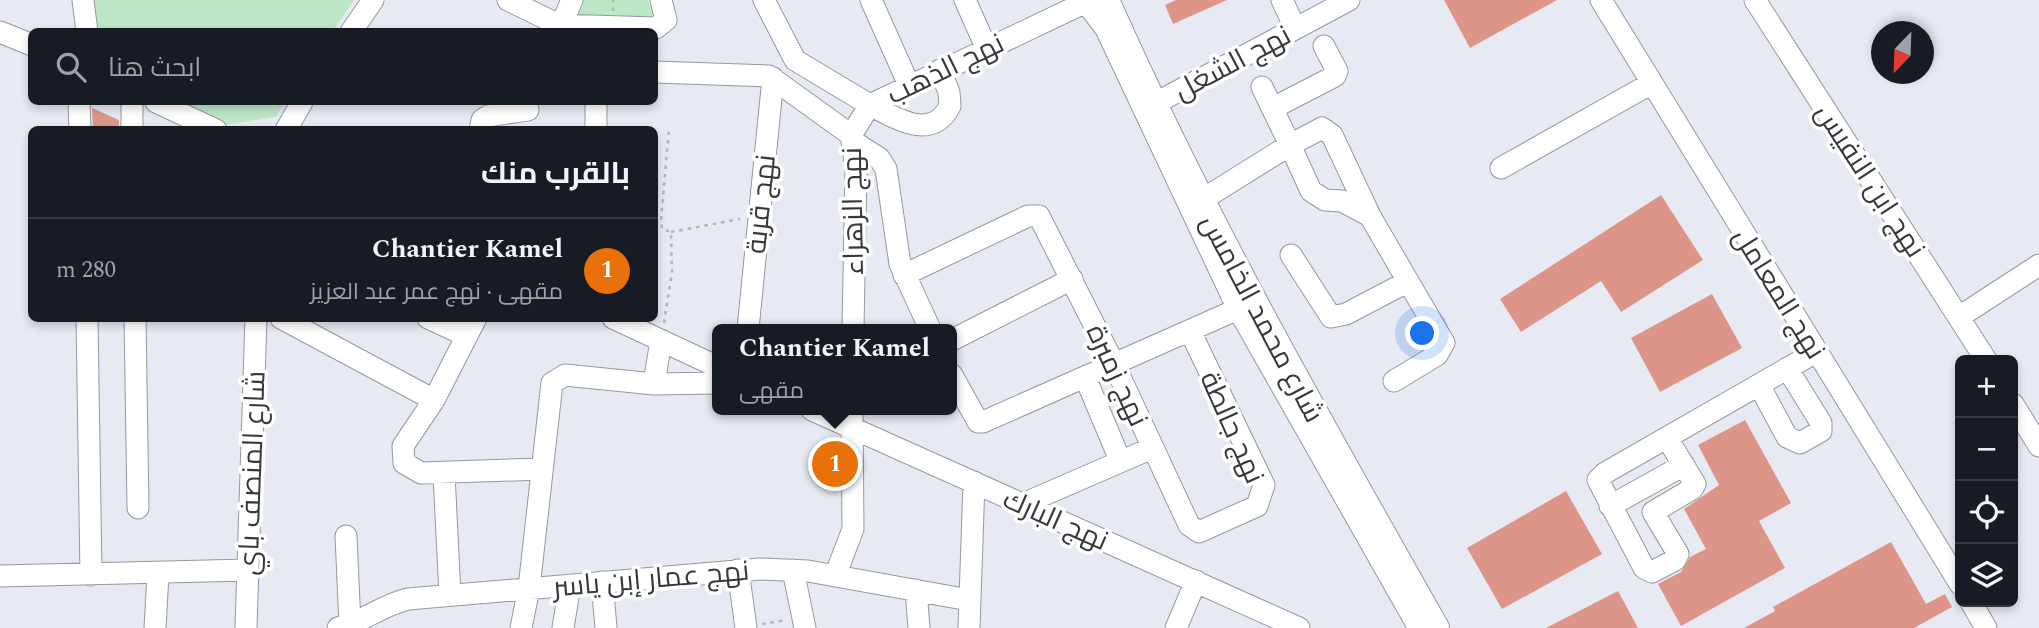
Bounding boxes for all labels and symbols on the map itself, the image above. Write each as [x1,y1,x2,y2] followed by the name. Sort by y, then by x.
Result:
[1166,14,1299,112] street label: نهج الشغل
[1871,21,1934,84] north arrow
[880,22,1012,116] street label: نهج الذهب
[1804,95,1936,267] street label: نهج ابن النفيس
[831,147,876,275] street label: نهج الزهراء
[735,152,788,256] street label: نهج قربة
[1189,207,1335,430] street label: شارع محمد الخامس
[1721,220,1836,368] street label: نهج المعامل
[1405,316,1439,350] your location
[1074,317,1159,434] street label: نهج زمبرة
[1188,364,1276,491] street label: نهج جالطة
[227,370,278,576] street label: شارع المنصف باي
[812,438,858,490] pin: 1
[996,478,1115,563] street label: نهج البارك
[549,549,751,610] street label: نهج عمار إبن ياسر

